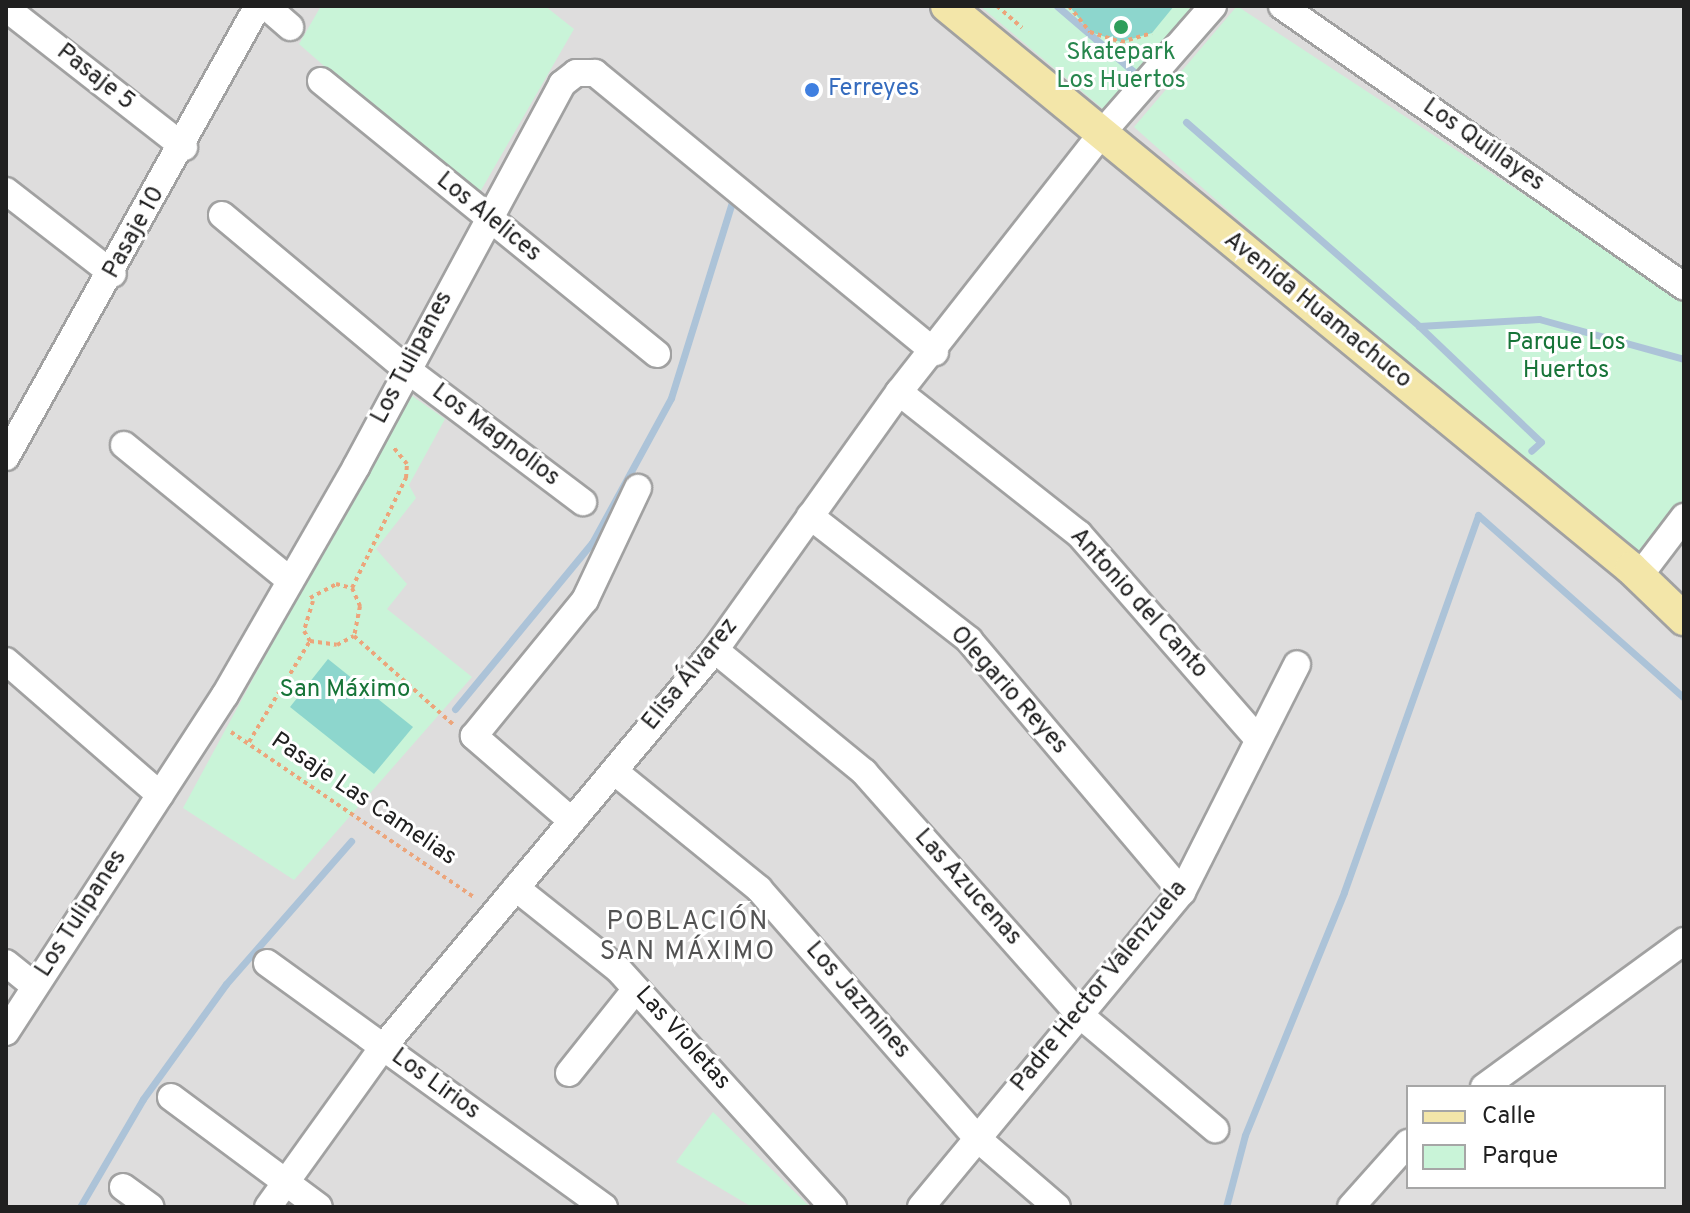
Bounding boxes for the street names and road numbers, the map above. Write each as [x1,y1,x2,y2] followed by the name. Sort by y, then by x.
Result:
[50,39,140,117] street label: Pasaje 5
[1416,93,1550,199] street label: Los Quillayes
[429,167,547,269] street label: Los Alelices
[98,182,172,284] street label: Pasaje 10
[1217,226,1417,396] street label: Avenida Huamachuco
[366,286,460,430] street label: Los Tulipanes
[425,379,565,493] street label: Los Magnolios
[1063,523,1213,685] street label: Antonio del Canto
[637,613,745,737] street label: Elisa Álvarez
[943,621,1073,761] street label: Olegario Reyes
[265,727,461,873] street label: Pasaje Las Camelias
[907,824,1027,952] street label: Las Azucenas
[30,845,134,983] street label: Los Tulipanes
[1006,875,1194,1099] street label: Padre Hector Valenzuela
[798,937,916,1065] street label: Los Jazmines
[628,981,736,1097] street label: Las Violetas
[385,1043,485,1127] street label: Los Lirios

